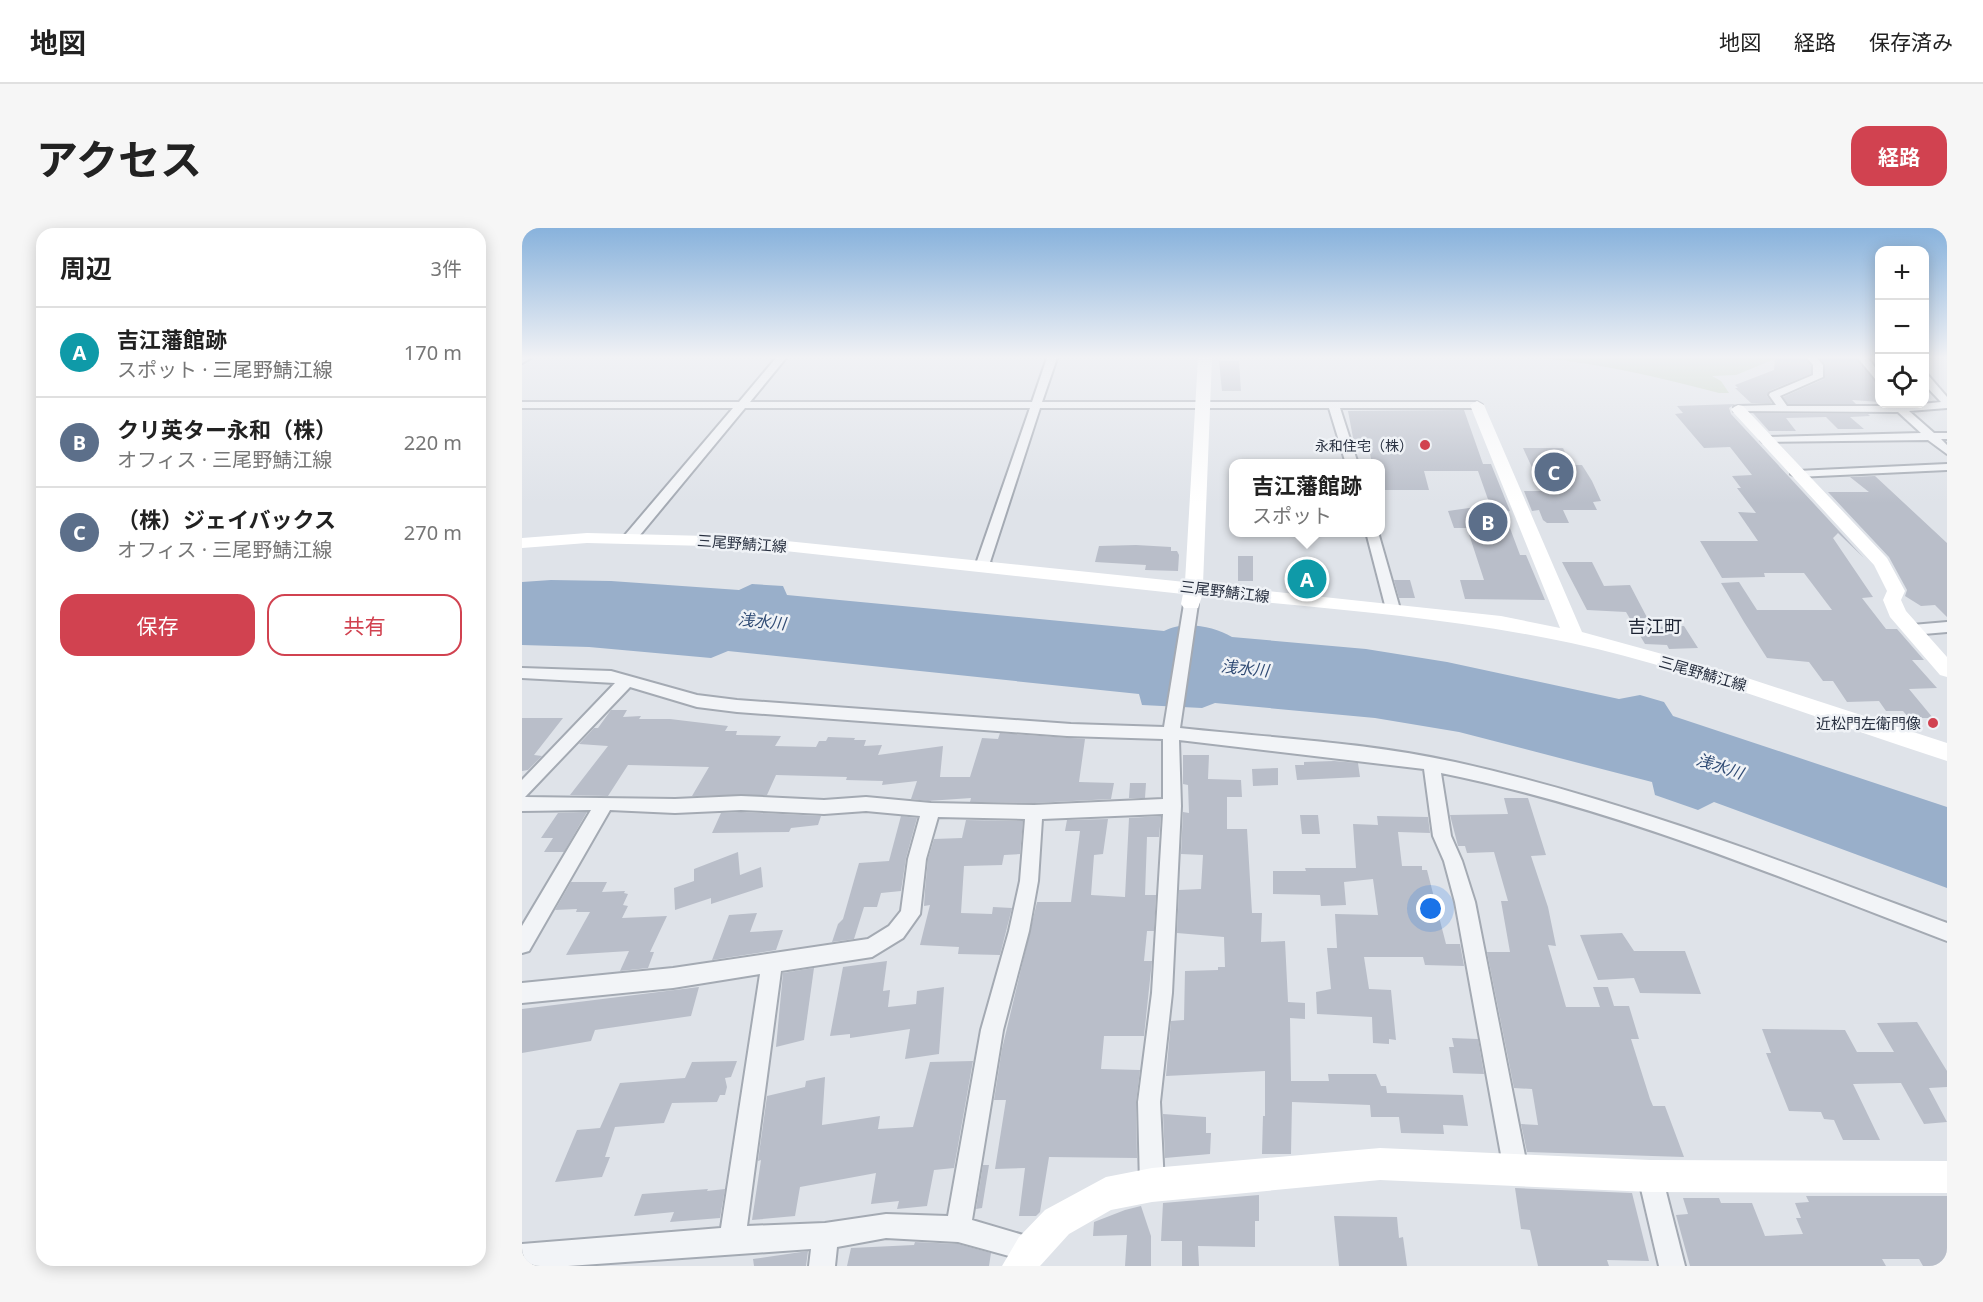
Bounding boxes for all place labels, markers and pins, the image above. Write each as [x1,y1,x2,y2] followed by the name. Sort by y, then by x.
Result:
[1315,436,1413,455] place label: 永和住宅（株）
[1418,438,1432,452] marker: 永和住宅（株）
[1534,450,1574,494] pin: C
[1468,500,1508,544] pin: B
[1288,556,1326,602] pin: A
[1816,713,1921,733] place label: 近松門左衛門像
[1926,716,1940,730] marker: 近松門左衛門像

